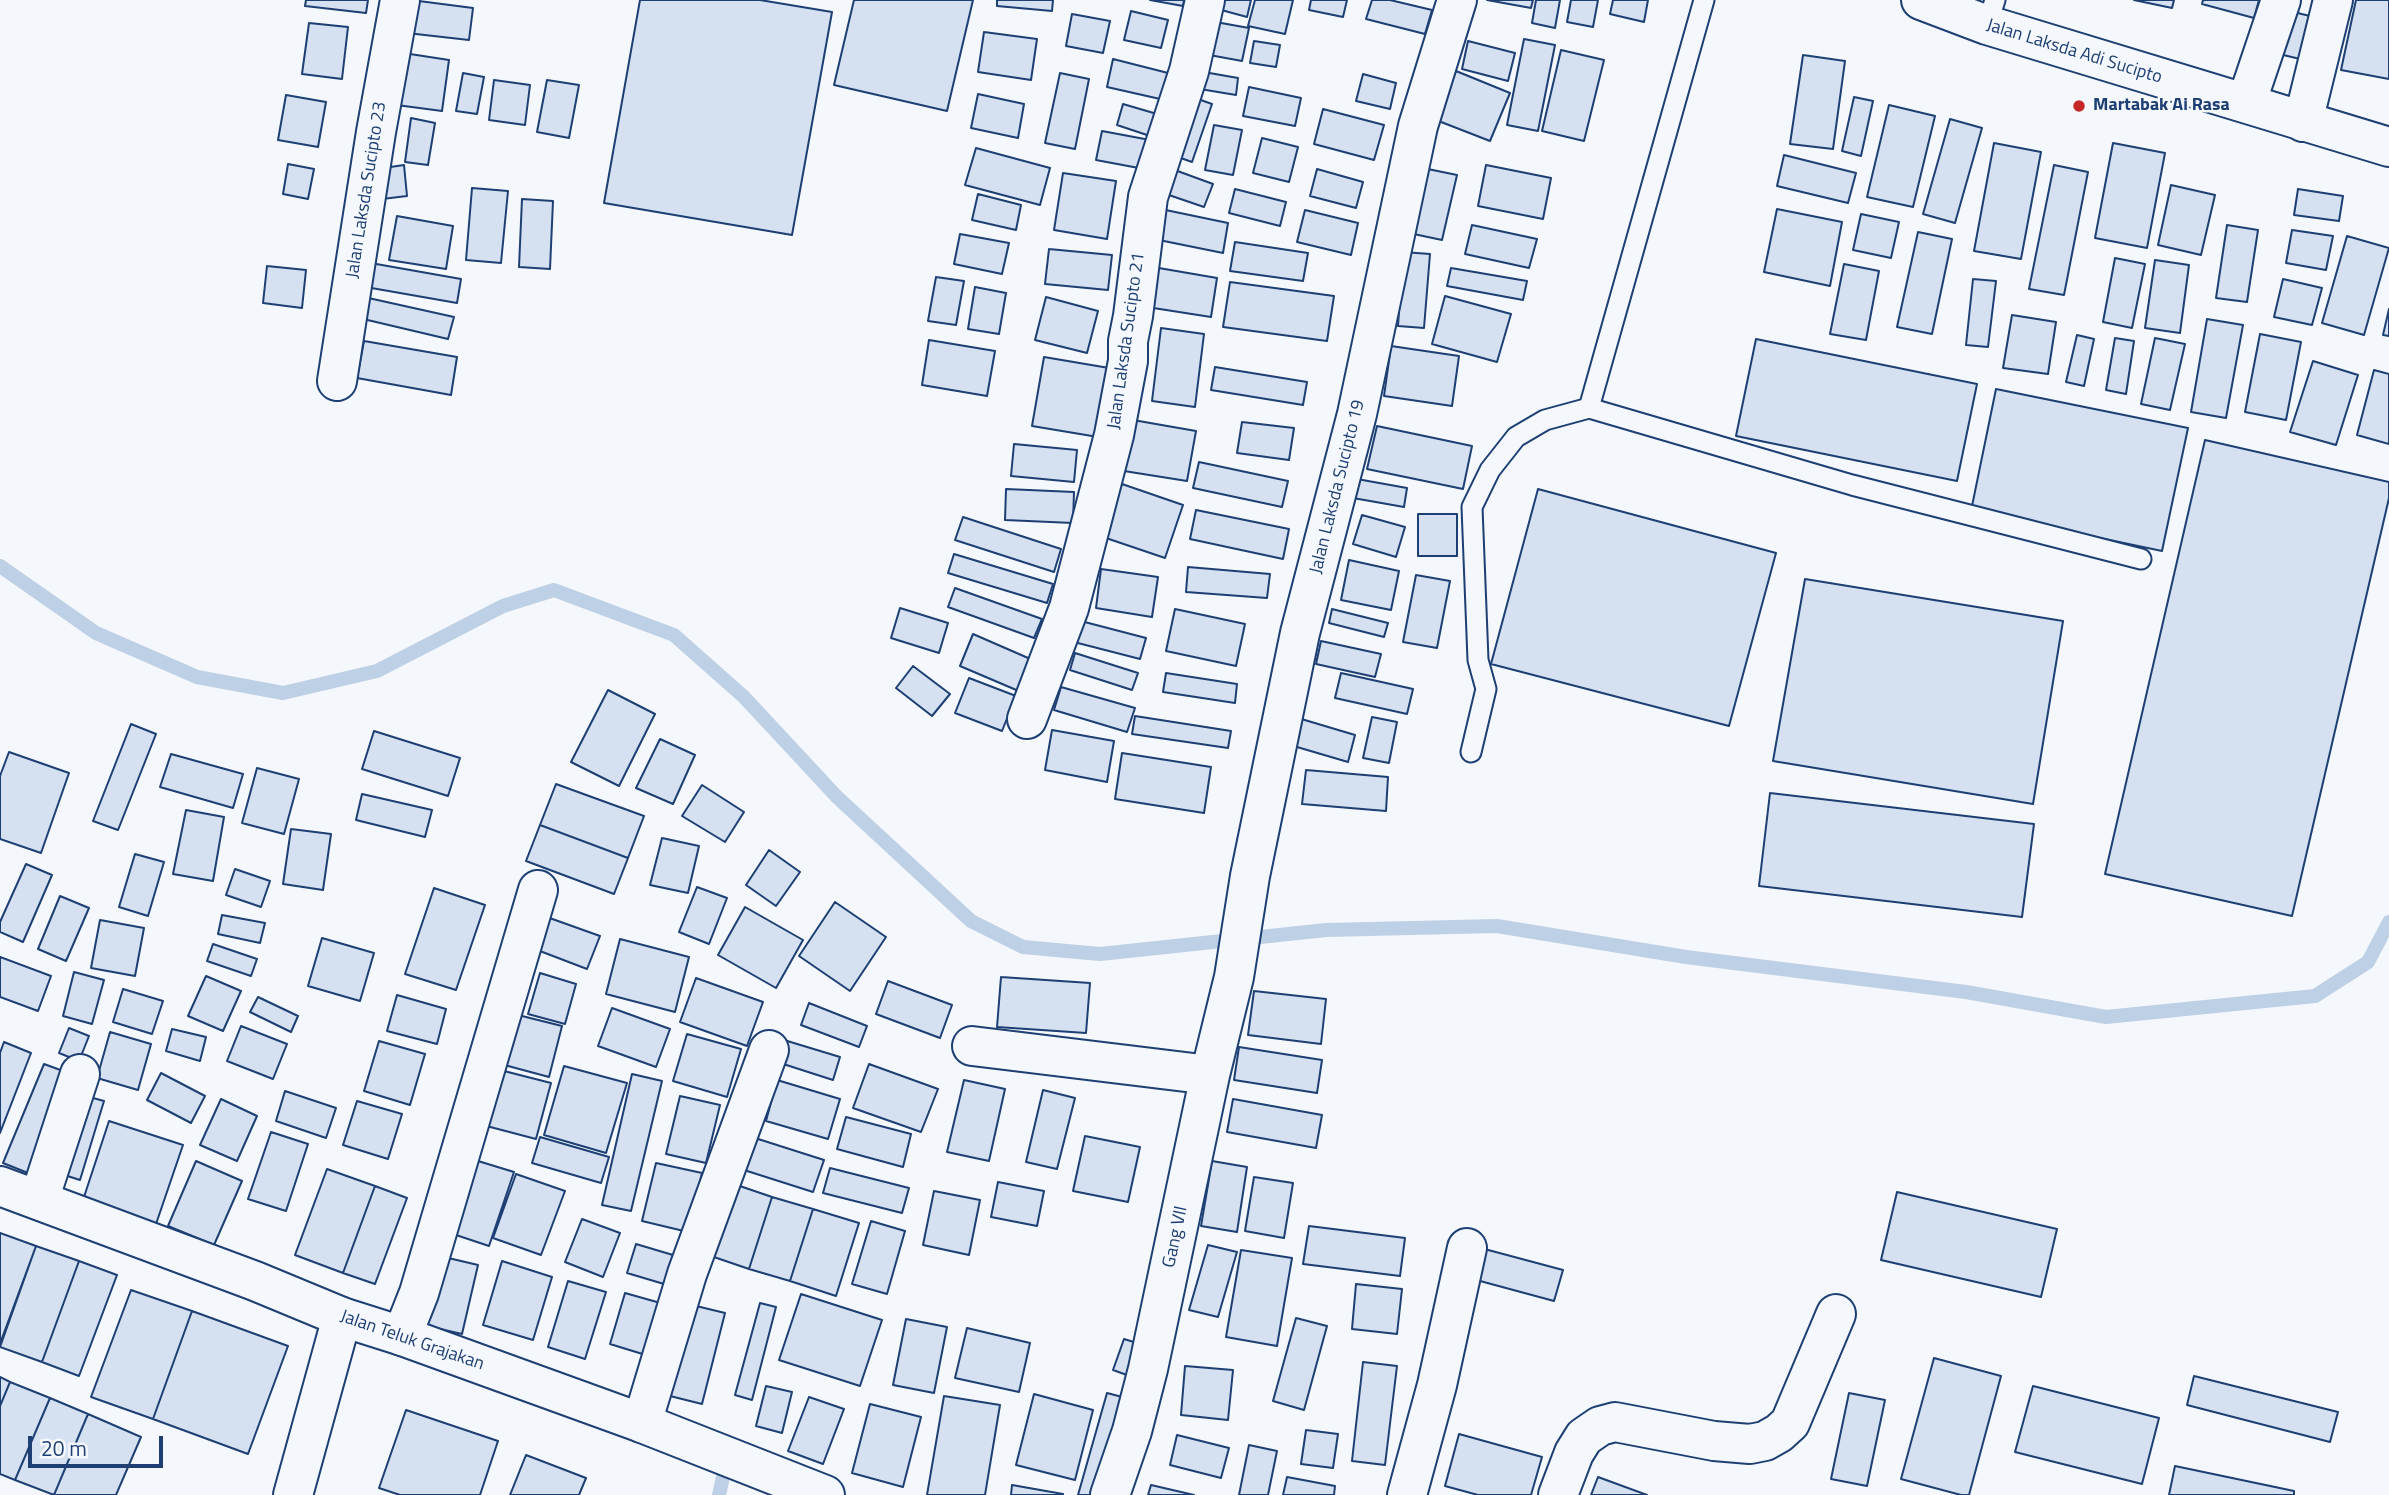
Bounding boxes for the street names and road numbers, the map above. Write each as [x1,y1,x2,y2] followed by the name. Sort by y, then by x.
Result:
[1984,15,2164,89] street label: Jalan Laksda Adi Sucipto
[342,100,392,280] street label: Jalan Laksda Sucipto 23
[1104,251,1150,431] street label: Jalan Laksda Sucipto 21
[1306,398,1370,576] street label: Jalan Laksda Sucipto 19
[1159,1204,1193,1270] street label: Gang VII
[337,1306,487,1376] street label: Jalan Teluk Grajakan

